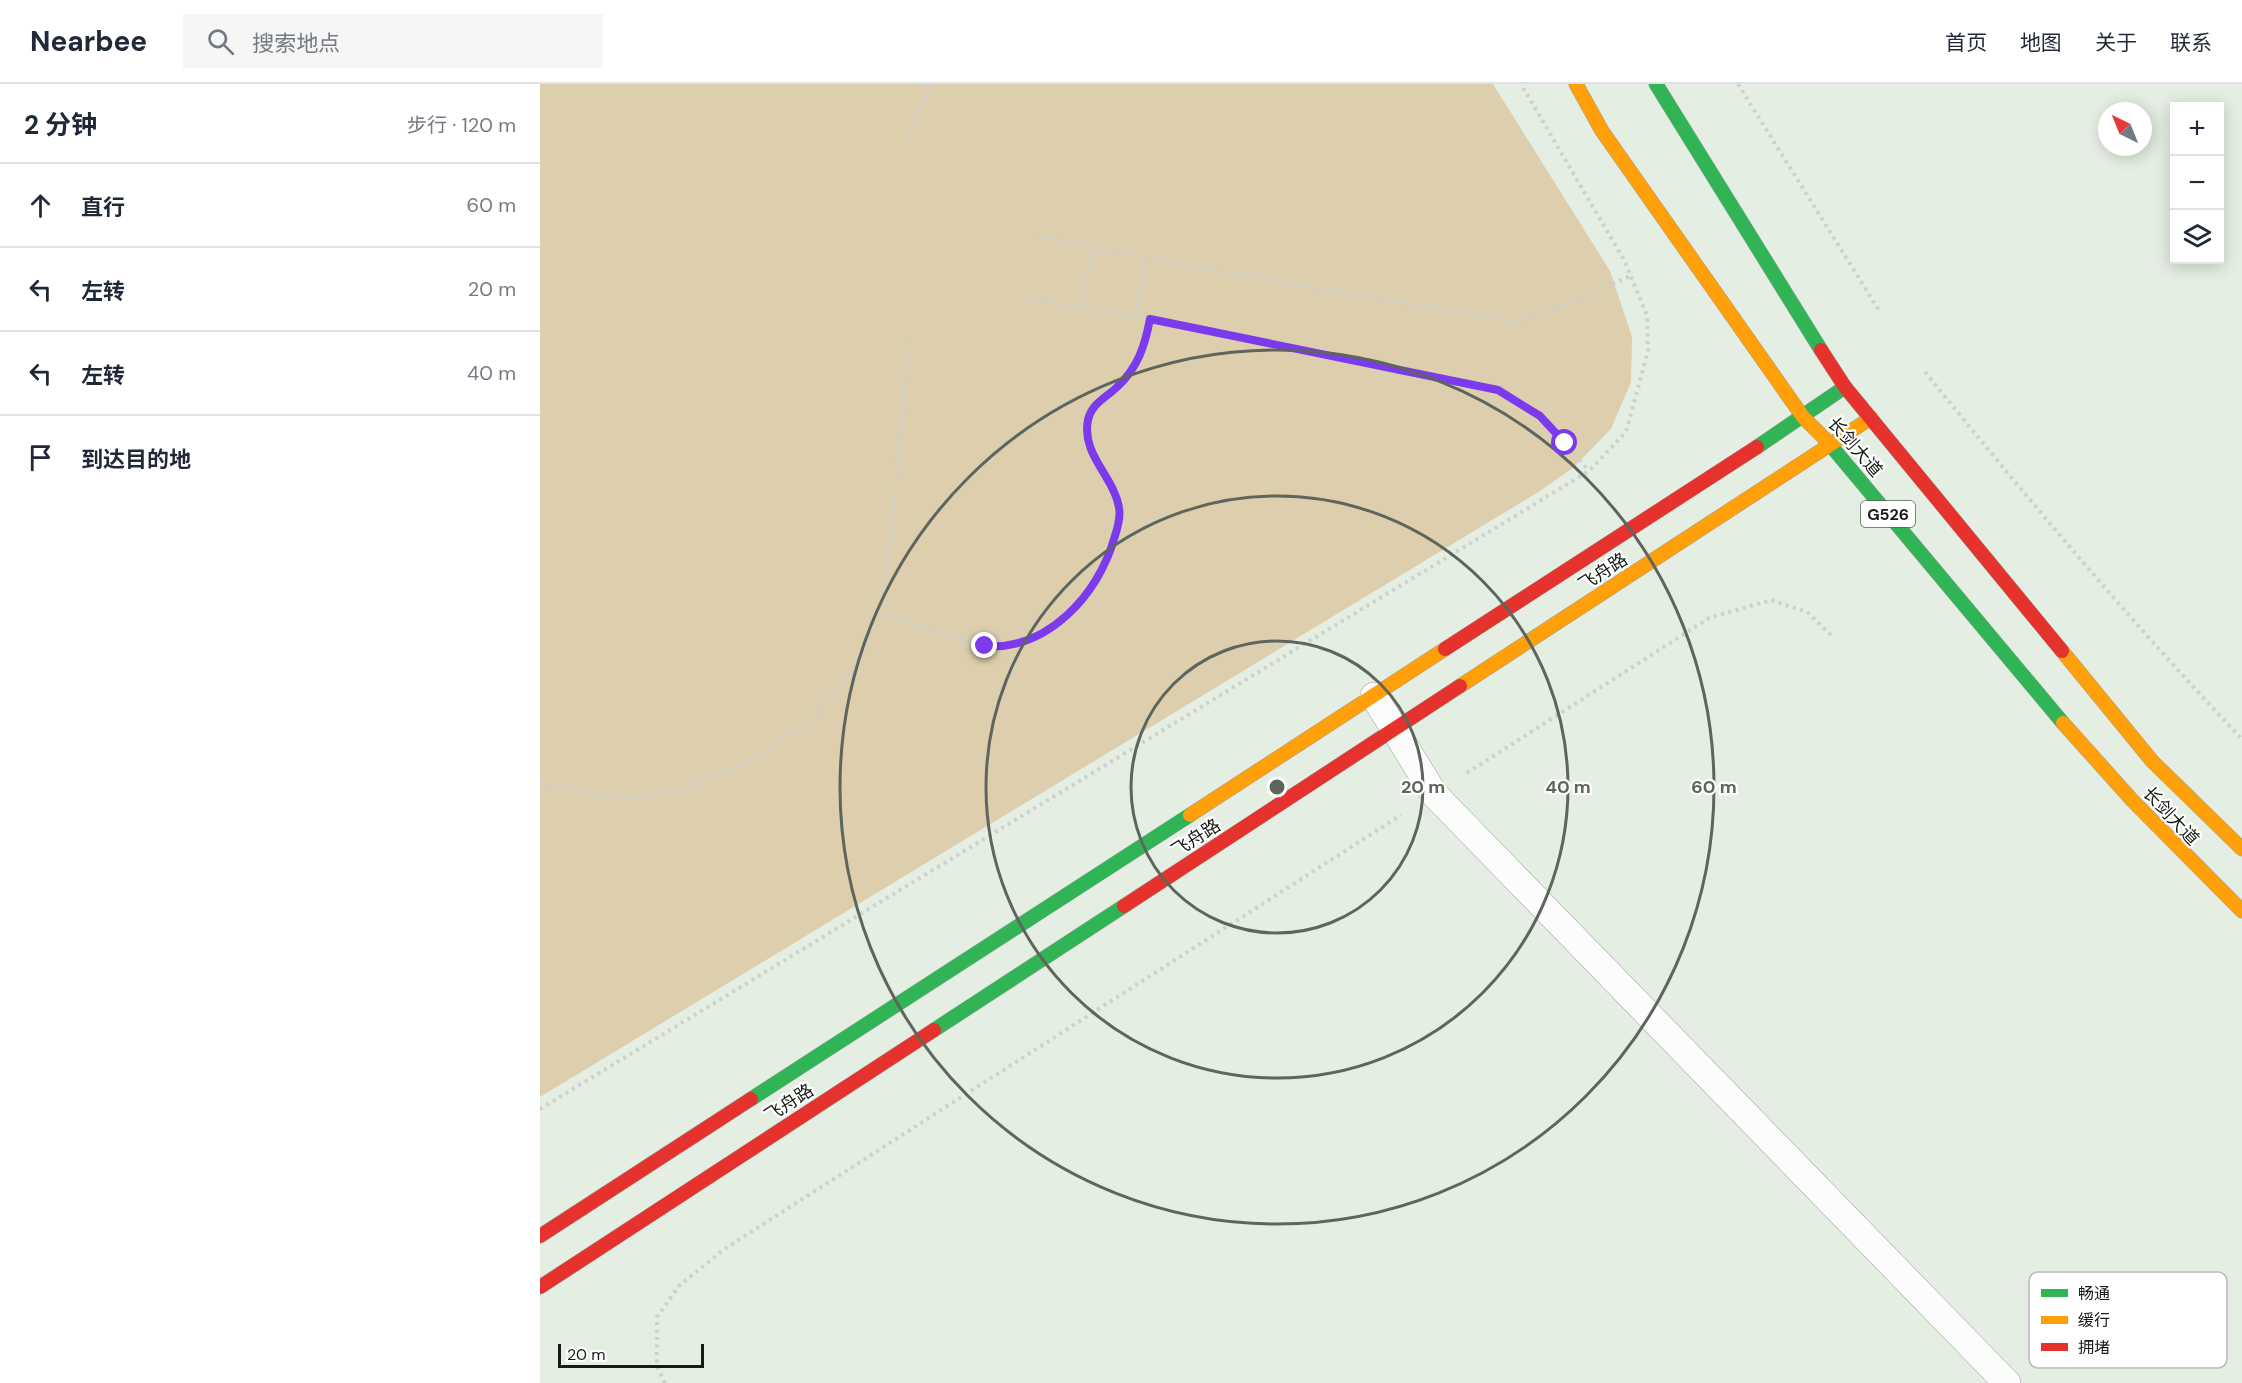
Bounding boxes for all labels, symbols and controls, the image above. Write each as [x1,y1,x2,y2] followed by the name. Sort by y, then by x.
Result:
[183,14,603,68] search box
[30,23,147,60] text: Nearbee
[204,25,237,58] icon: search
[252,29,340,58] text: 搜索地点
[1945,29,1987,57] text: 首页
[2020,29,2062,57] text: 地图
[2095,29,2137,57] text: 关于
[2170,29,2212,57] text: 联系
[2098,102,2152,156] north arrow
[2170,102,2224,264] map controls
[2170,102,2224,156] button: +
[24,108,97,142] text: 2 分钟
[407,112,516,138] text: 步行 · 120 m
[2170,156,2224,210] button: −
[24,189,57,222] icon: ahead
[467,192,516,218] text: 60 m
[81,193,125,222] text: 直行
[2170,210,2224,264] button: layers
[24,273,57,306] icon: left
[468,276,516,302] text: 20 m
[81,277,125,306] text: 左转
[24,357,57,390] icon: left
[467,360,516,386] text: 40 m
[81,361,125,390] text: 左转
[1822,412,1888,482] street label: 长剑大道
[1551,429,1577,455] route start
[24,441,57,474] icon: arrive
[81,445,191,474] text: 到达目的地
[1861,501,1915,527] road number: G526
[1574,547,1632,597] street label: 飞舟路
[971,632,997,658] route end
[1401,775,1445,799] text: 20 m
[1545,775,1591,799] text: 40 m
[1691,775,1737,799] text: 60 m
[1267,777,1287,797] centre of rings
[2138,781,2204,851] street label: 长剑大道
[1167,813,1225,863] street label: 飞舟路
[760,1078,818,1128] street label: 飞舟路
[2029,1272,2227,1368] legend
[2078,1283,2110,1304] text: 畅通
[2078,1310,2110,1331] text: 缓行
[2078,1337,2110,1358] text: 拥堵
[558,1341,704,1368] scale bar
[567,1344,606,1365] text: 20 m

